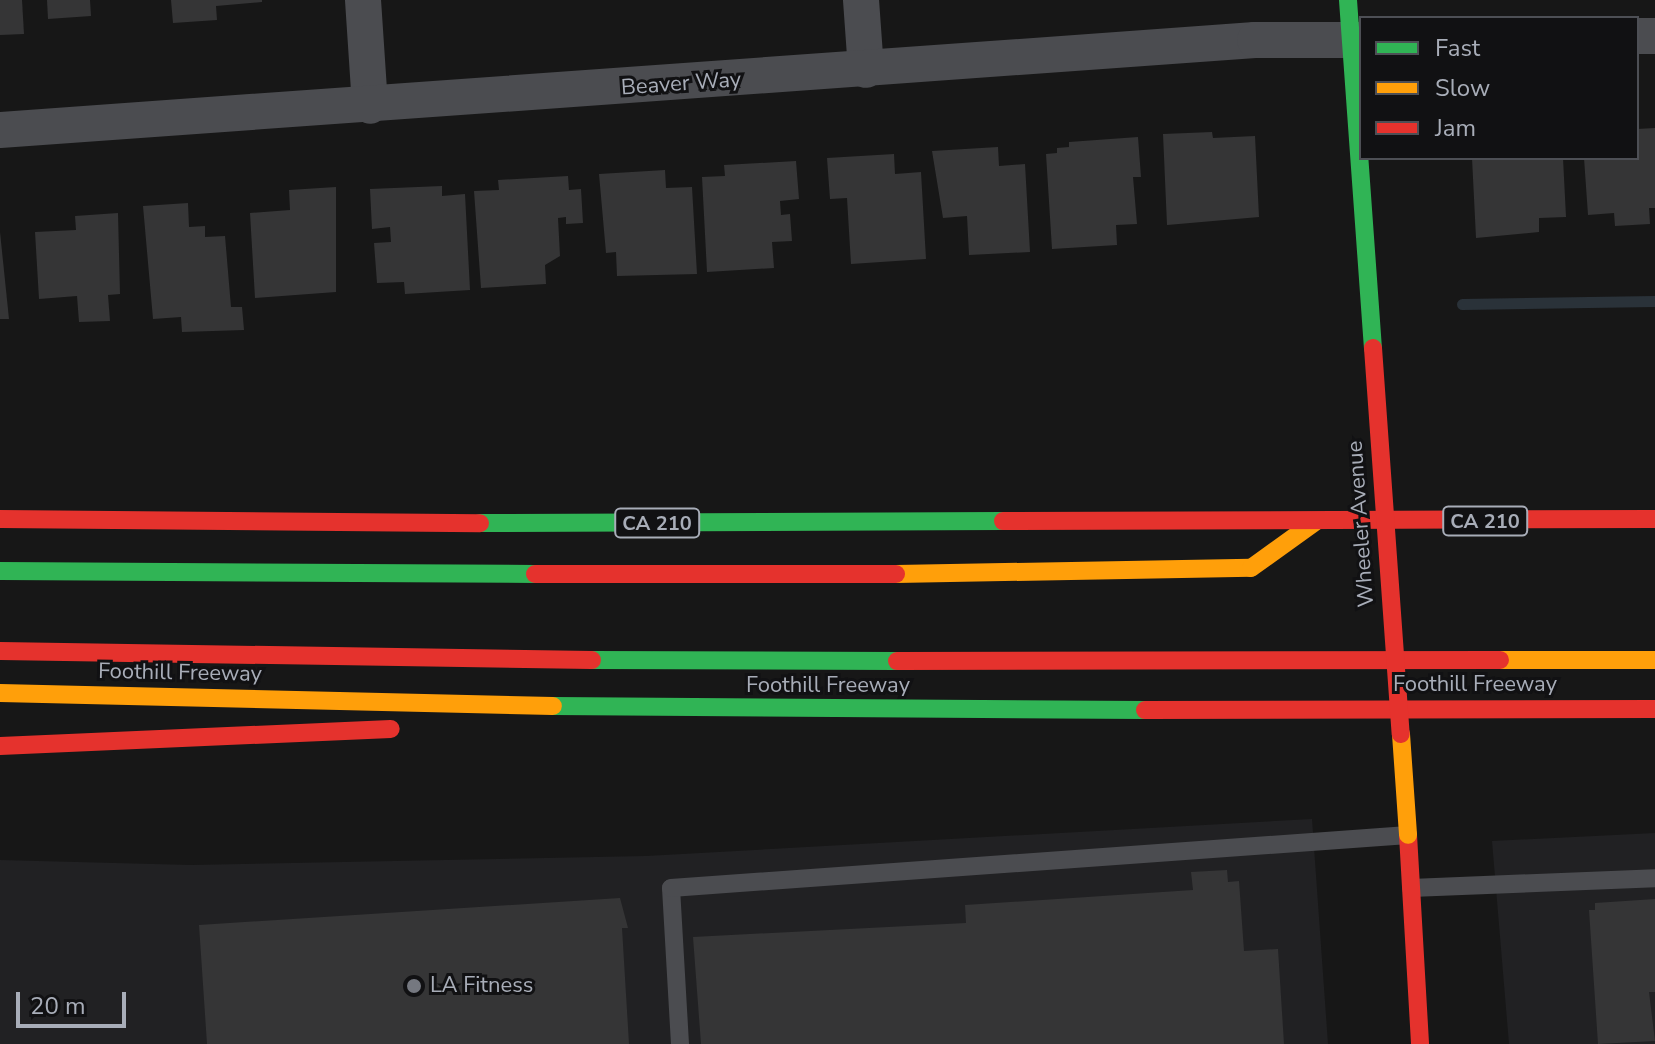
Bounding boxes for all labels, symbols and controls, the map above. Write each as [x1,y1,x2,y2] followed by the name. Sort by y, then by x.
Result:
[1359,16,1639,160] legend
[1435,32,1480,64] text: Fast
[620,67,742,101] street label: Beaver Way
[1435,72,1490,104] text: Slow
[1435,112,1476,144] text: Jam
[1342,440,1380,608] street label: Wheeler Avenue
[1441,505,1529,537] road number: CA 210
[613,507,701,539] road number: CA 210
[98,658,262,688] street label: Foothill Freeway
[1393,672,1557,698] street label: Foothill Freeway
[746,673,910,699] street label: Foothill Freeway
[430,973,533,999] place label: LA Fitness
[20,976,130,1026] scale bar
[405,977,423,995] marker: LA Fitness
[30,990,86,1022] text: 20 m

